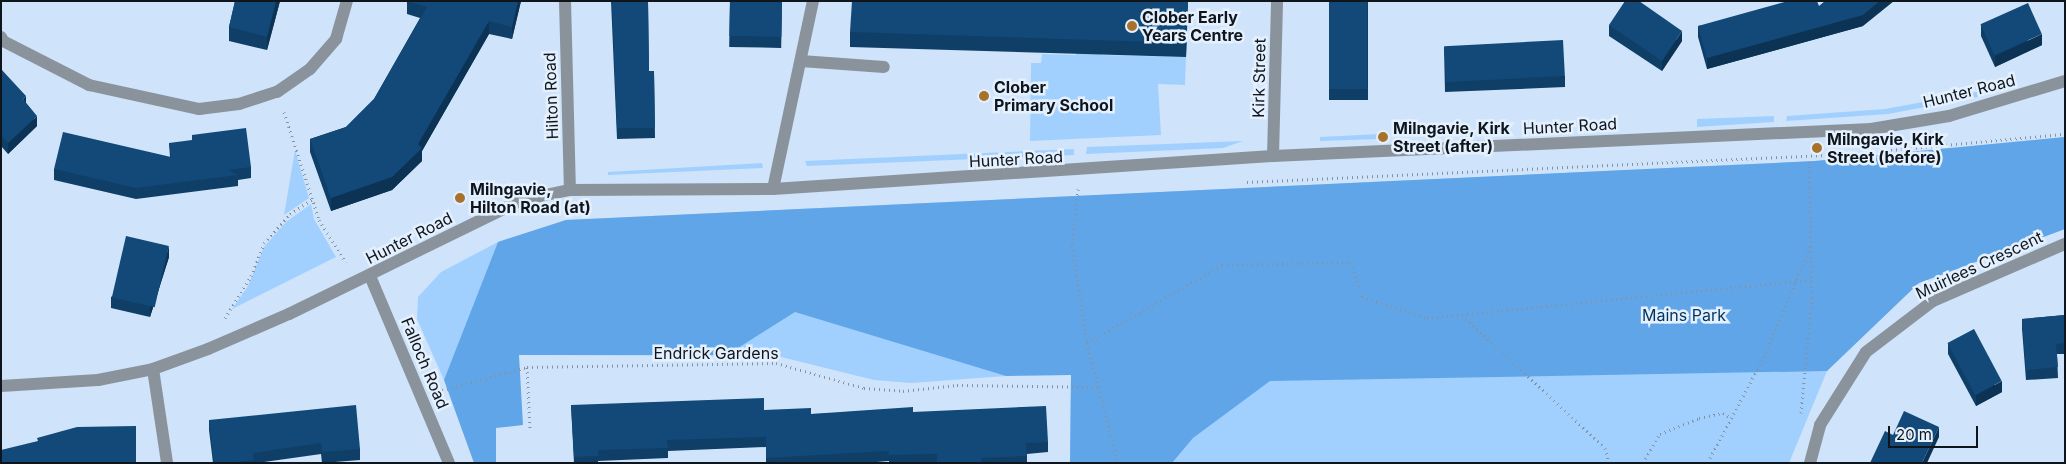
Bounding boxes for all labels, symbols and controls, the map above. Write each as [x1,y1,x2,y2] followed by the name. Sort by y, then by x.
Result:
[1142,7,1243,45] place label: Clober Early Years Centre
[1126,20,1138,32] marker: Clober Early Years Centre
[1249,38,1269,118] street label: Kirk Street
[540,52,562,140] street label: Hilton Road
[1921,70,2017,112] street label: Hunter Road
[994,77,1113,115] place label: Clober Primary School
[978,90,990,102] marker: Clober Primary School
[1522,114,1618,138] street label: Hunter Road
[1393,118,1510,156] place label: Milngavie, Kirk Street (after)
[1827,129,1944,167] place label: Milngavie, Kirk Street (before)
[1377,131,1389,143] marker: Milngavie, Kirk Street (after)
[1811,142,1823,154] marker: Milngavie, Kirk Street (before)
[968,147,1064,171] street label: Hunter Road
[470,179,591,217] place label: Milngavie, Hilton Road (at)
[454,192,466,204] marker: Milngavie, Hilton Road (at)
[363,208,455,268] street label: Hunter Road
[1912,227,2046,303] street label: Muirlees Crescent
[1642,305,1726,325] park label: Mains Park
[397,315,453,411] street label: Falloch Road
[653,343,779,363] street label: Endrick Gardens
[1891,416,1981,448] scale bar
[1896,425,1932,444] text: 20 m

